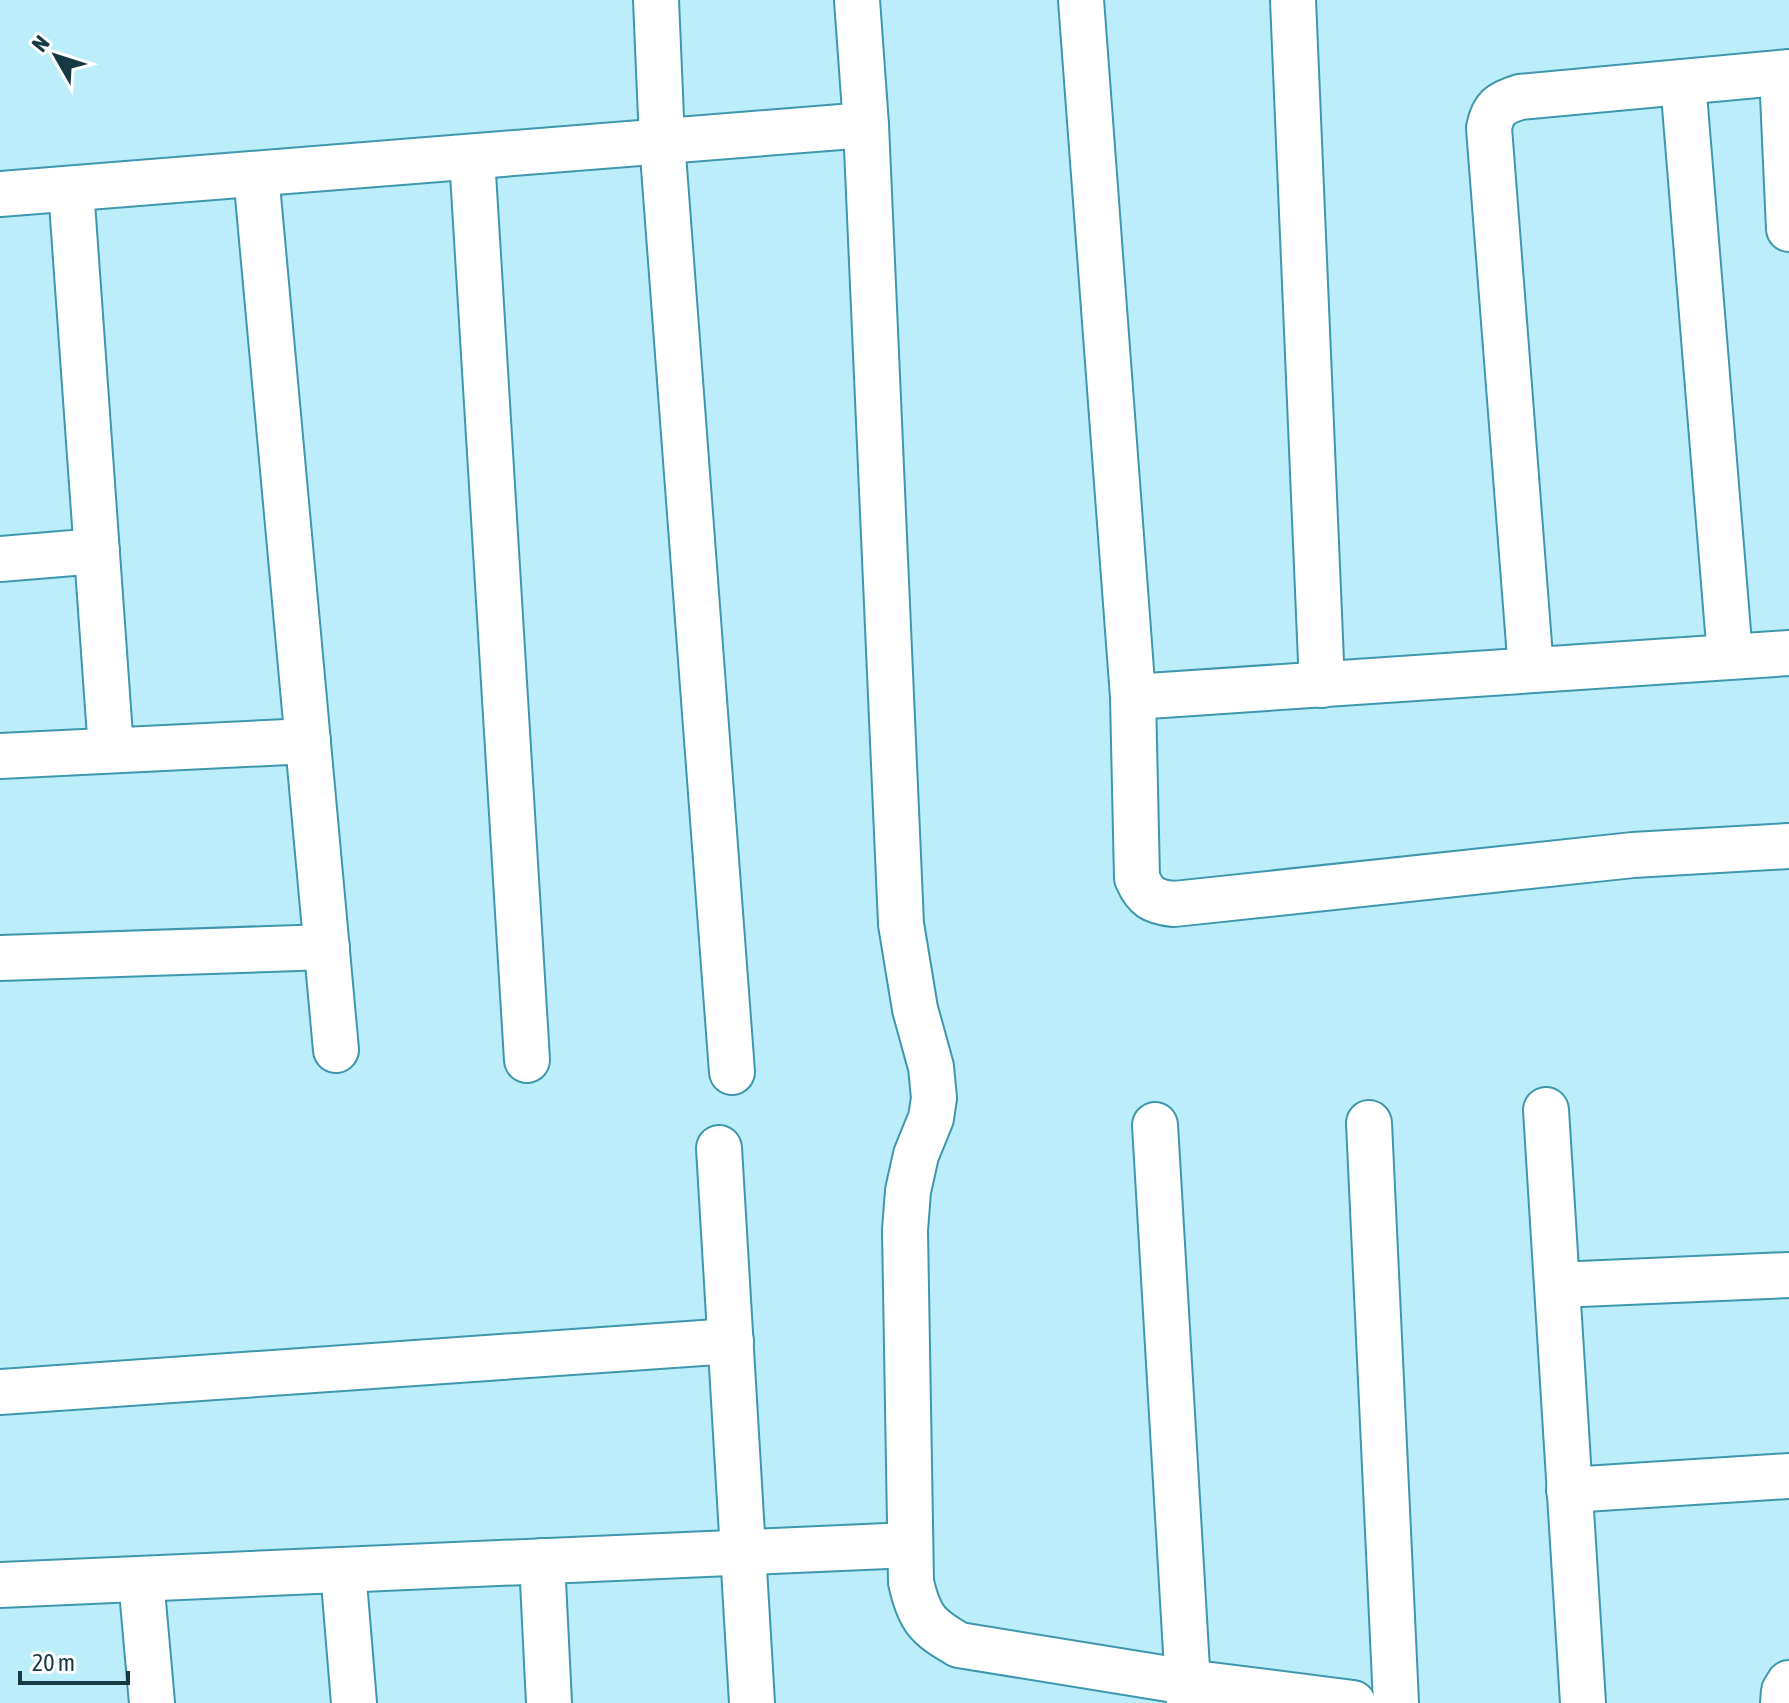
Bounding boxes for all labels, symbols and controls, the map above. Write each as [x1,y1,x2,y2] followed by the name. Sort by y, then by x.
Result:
[16,16,96,96] north arrow
[26,30,55,57] text: N
[20,1635,128,1685] scale bar
[32,1649,75,1676] text: 20 m

